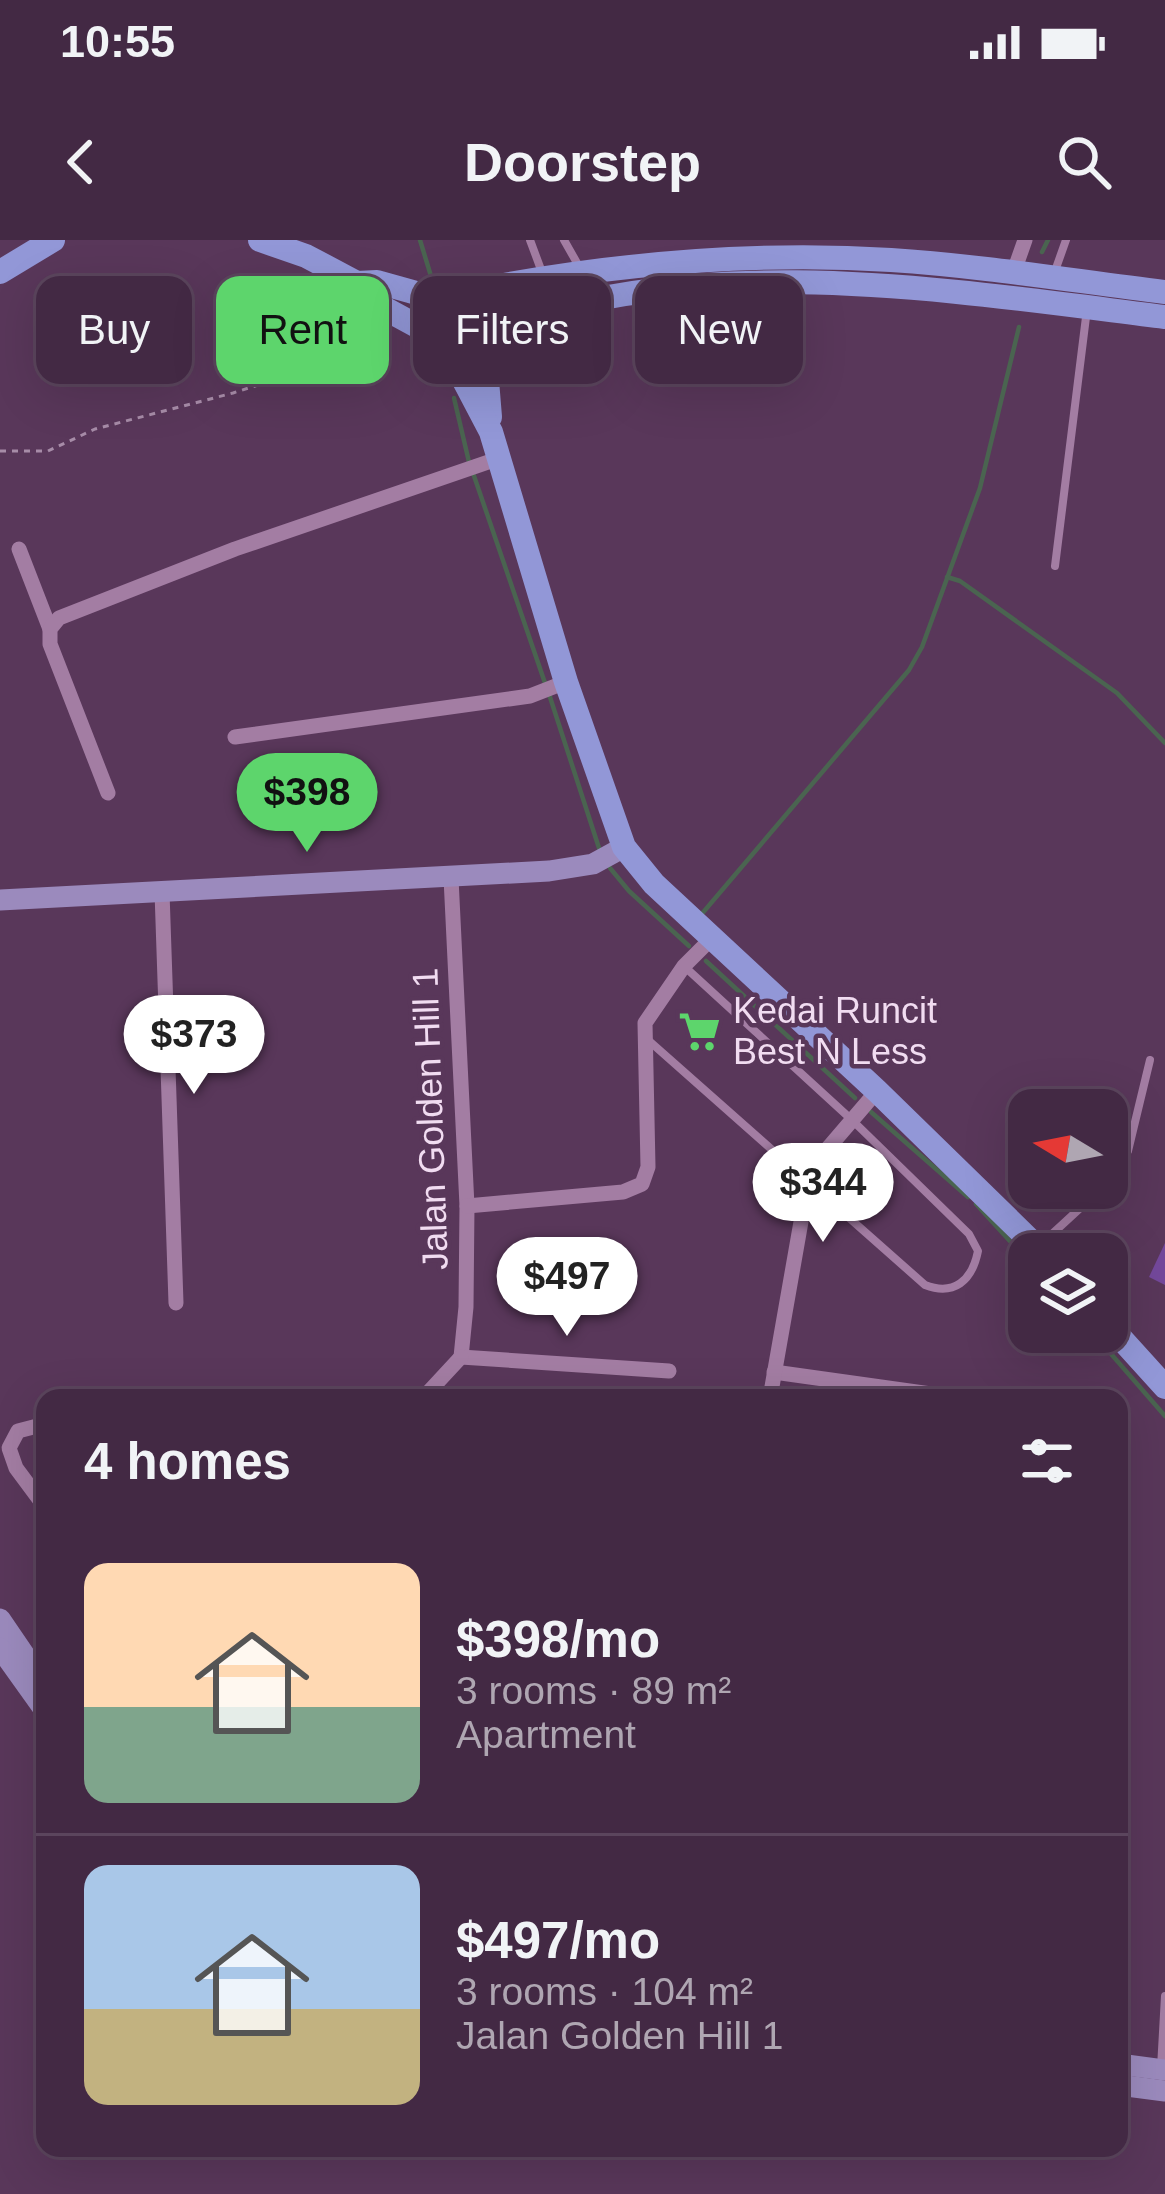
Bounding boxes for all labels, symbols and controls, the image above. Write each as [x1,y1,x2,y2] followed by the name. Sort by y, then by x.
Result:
[60,16,175,67] text: 10:55
[48,129,114,195] icon: back
[1051,129,1117,195] icon: search
[464,132,701,192] text: Doorstep
[36,276,192,384] chip: Buy
[216,276,389,384] chip: Rent
[413,276,611,384] chip: Filters
[635,276,803,384] chip: New
[236,753,378,855] pin: $398
[264,770,350,813] text: $398
[404,967,456,1271] street label: Jalan Golden Hill 1
[733,990,937,1072] place label: Kedai Runcit Best N Less
[123,995,265,1097] pin: $373
[676,1008,722,1054] supermarket icon: Kedai Runcit Best N Less
[151,1012,237,1055] text: $373
[1008,1089,1128,1209] north arrow
[1008,1089,1128,1353] map controls
[752,1143,894,1245] pin: $344
[780,1160,866,1203] text: $344
[1008,1233,1128,1353] button: layers
[496,1237,638,1339] pin: $497
[524,1254,610,1297] text: $497
[1014,1428,1080,1494] icon: filters
[84,1433,291,1490] text: 4 homes
[180,1611,324,1755] icon: home
[456,1611,660,1668] text: $398/mo
[456,1669,731,1712] text: 3 rooms · 89 m²
[456,1713,636,1756] text: Apartment
[456,1912,660,1969] text: $497/mo
[180,1913,324,2057] icon: home
[456,1970,753,2013] text: 3 rooms · 104 m²
[456,2014,783,2057] text: Jalan Golden Hill 1

